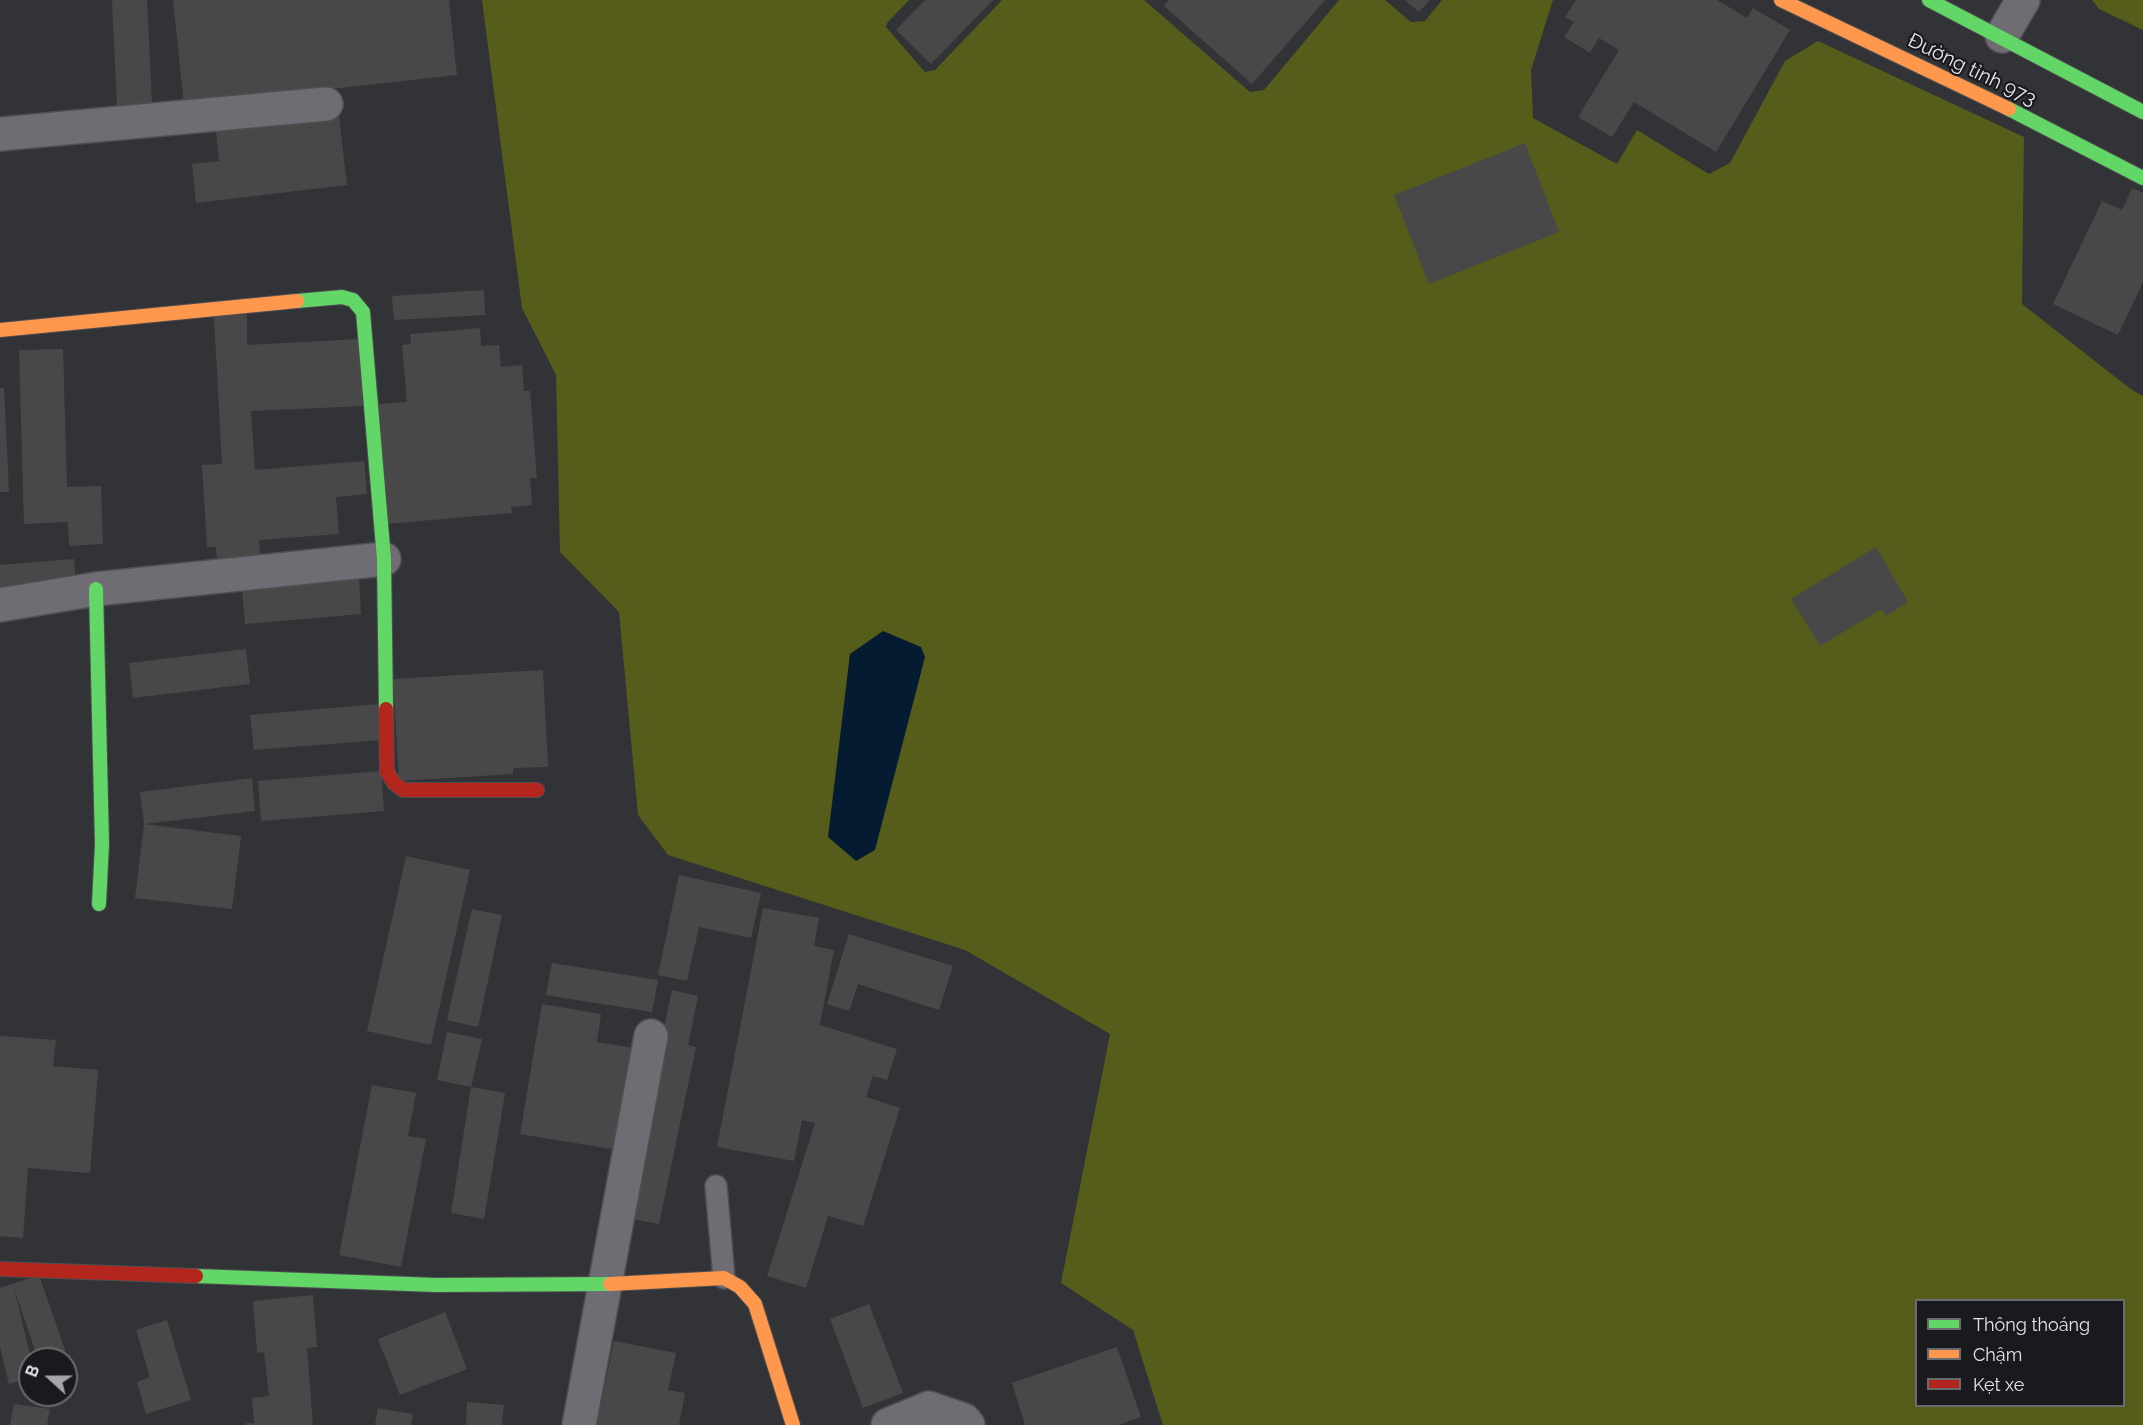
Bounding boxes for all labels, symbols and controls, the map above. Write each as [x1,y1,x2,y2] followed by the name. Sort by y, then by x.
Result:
[1904,29,2040,111] street label: Đường tỉnh 973
[1915,1299,2125,1407] legend
[1973,1314,2090,1335] text: Thông thoáng
[1973,1344,2022,1365] text: Chậm
[18,1347,78,1407] north arrow
[22,1363,43,1380] text: B
[1973,1374,2024,1395] text: Kẹt xe

